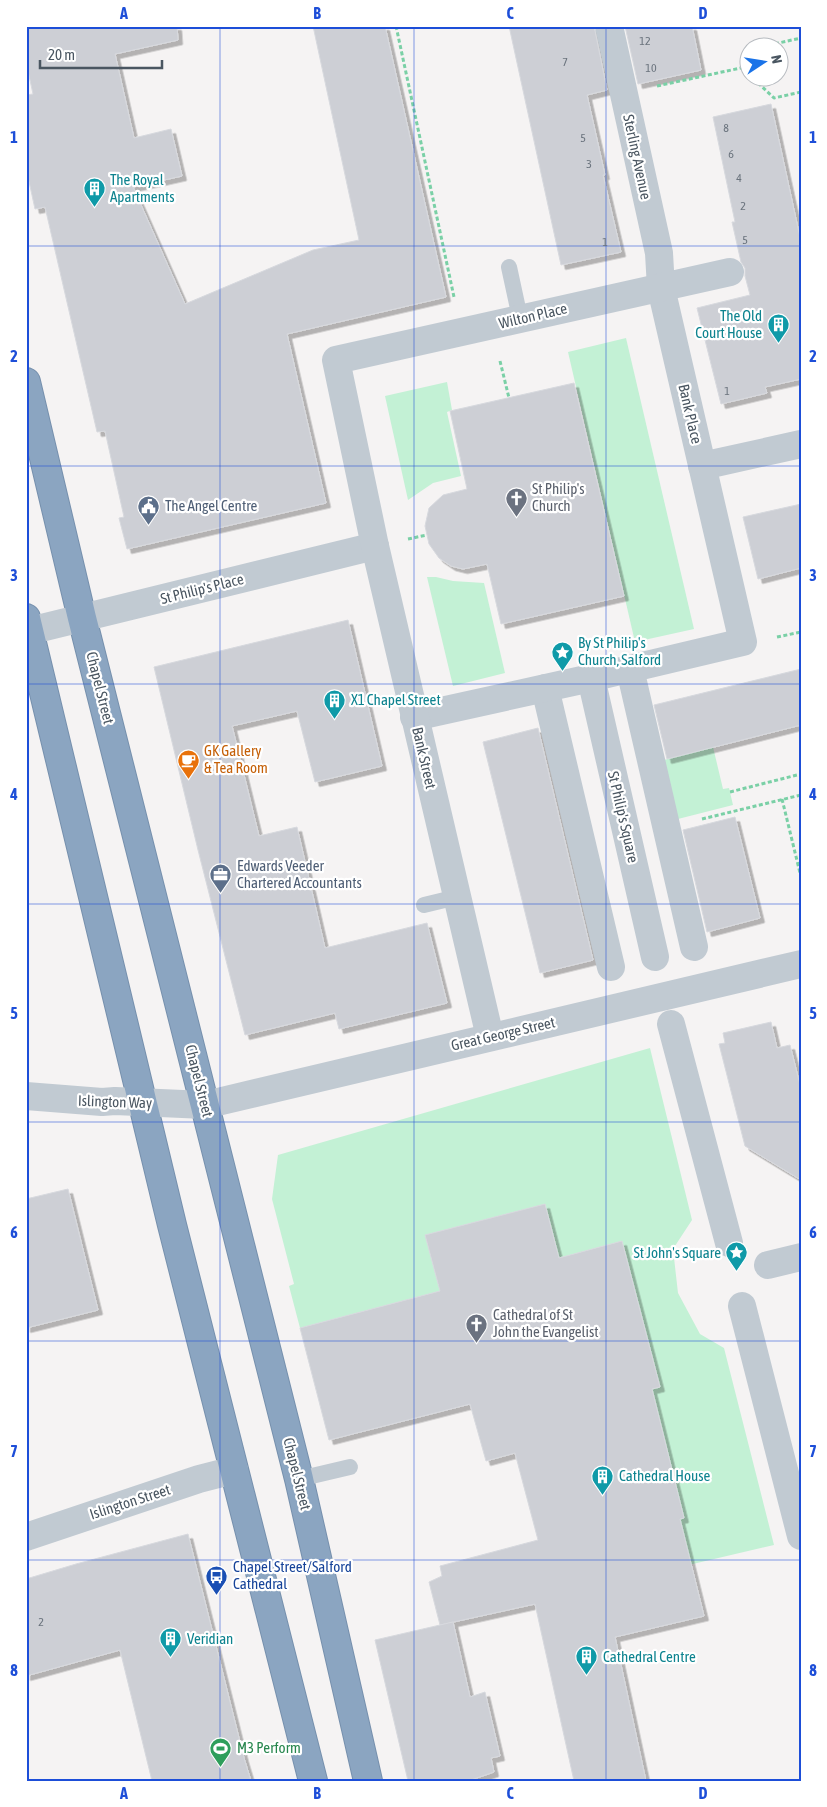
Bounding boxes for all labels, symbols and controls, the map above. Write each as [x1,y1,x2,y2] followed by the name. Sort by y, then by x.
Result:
[119,4,128,22] text: A
[313,4,321,22] text: B
[506,4,514,22] text: C
[699,4,708,22] text: D
[639,34,651,48] house number: 12
[40,38,162,70] scale bar
[740,38,790,88] north arrow
[48,46,75,63] text: 20 m
[768,54,785,65] text: N
[562,55,568,69] house number: 7
[645,61,657,75] house number: 10
[620,113,655,201] street label: Sterling Avenue
[723,121,729,135] house number: 8
[10,128,18,146] text: 1
[809,128,817,146] text: 1
[580,131,586,145] house number: 5
[728,147,734,161] house number: 6
[586,157,592,171] house number: 3
[110,171,175,205] place label: The Royal Apartments
[736,171,742,185] house number: 4
[82,177,106,208] building icon: The Royal Apartments
[740,199,746,213] house number: 2
[742,233,748,247] house number: 5
[602,235,608,249] house number: 1
[497,299,569,332] street label: Wilton Place
[695,307,762,341] place label: The Old Court House
[766,313,790,344] building icon: The Old Court House
[10,347,18,365] text: 2
[809,347,817,365] text: 2
[675,382,706,446] street label: Bank Place
[724,384,730,398] house number: 1
[532,480,584,514] place label: St Philip's Church
[504,486,528,517] church icon: St Philip's Church
[137,494,161,525] public building icon: The Angel Centre
[165,497,258,514] place label: The Angel Centre
[10,566,18,584] text: 3
[809,566,817,584] text: 3
[159,570,245,607] street label: St Philip's Place
[578,634,661,668] place label: By St Philip's Church, Salford
[550,640,574,671] place icon: By St Philip's Church, Salford
[83,650,118,726] street label: Chapel Street
[323,688,347,719] building icon: X1 Chapel Street
[351,691,441,708] place label: X1 Chapel Street
[409,725,440,790] street label: Bank Street
[204,742,268,776] place label: GK Gallery & Tea Room
[176,748,200,779] cafe icon: GK Gallery & Tea Room
[605,769,642,864] street label: St Philip's Square
[9,785,18,803] text: 4
[808,785,817,803] text: 4
[237,857,362,891] place label: Edwards Veeder Chartered Accountants
[209,863,233,894] office icon: Edwards Veeder Chartered Accountants
[10,1004,18,1022] text: 5
[809,1004,817,1022] text: 5
[449,1013,557,1054] street label: Great George Street
[182,1043,217,1119] street label: Chapel Street
[78,1092,152,1111] street label: Islington Way
[10,1223,18,1241] text: 6
[809,1223,817,1241] text: 6
[725,1241,749,1272] place icon: St John's Square
[634,1244,721,1261] place label: St John's Square
[493,1306,599,1340] place label: Cathedral of St John the Evangelist
[465,1312,489,1343] church icon: Cathedral of St John the Evangelist
[280,1436,315,1512] street label: Chapel Street
[10,1442,18,1460] text: 7
[809,1442,817,1460] text: 7
[591,1464,615,1495] building icon: Cathedral House
[619,1467,711,1484] place label: Cathedral House
[87,1481,172,1523] street label: Islington Street
[233,1558,352,1592] place label: Chapel Street/Salford Cathedral
[205,1564,229,1595] bus stop icon: Chapel Street/Salford Cathedral
[38,1615,44,1629] house number: 2
[159,1627,183,1658] building icon: Veridian
[187,1630,233,1647] place label: Veridian
[575,1645,599,1676] building icon: Cathedral Centre
[603,1648,696,1665] place label: Cathedral Centre
[10,1661,18,1679] text: 8
[809,1661,817,1679] text: 8
[209,1736,233,1767] sports icon: M3 Perform
[237,1739,301,1756] place label: M3 Perform
[119,1784,128,1802] text: A
[313,1784,321,1802] text: B
[506,1784,514,1802] text: C
[699,1784,708,1802] text: D

